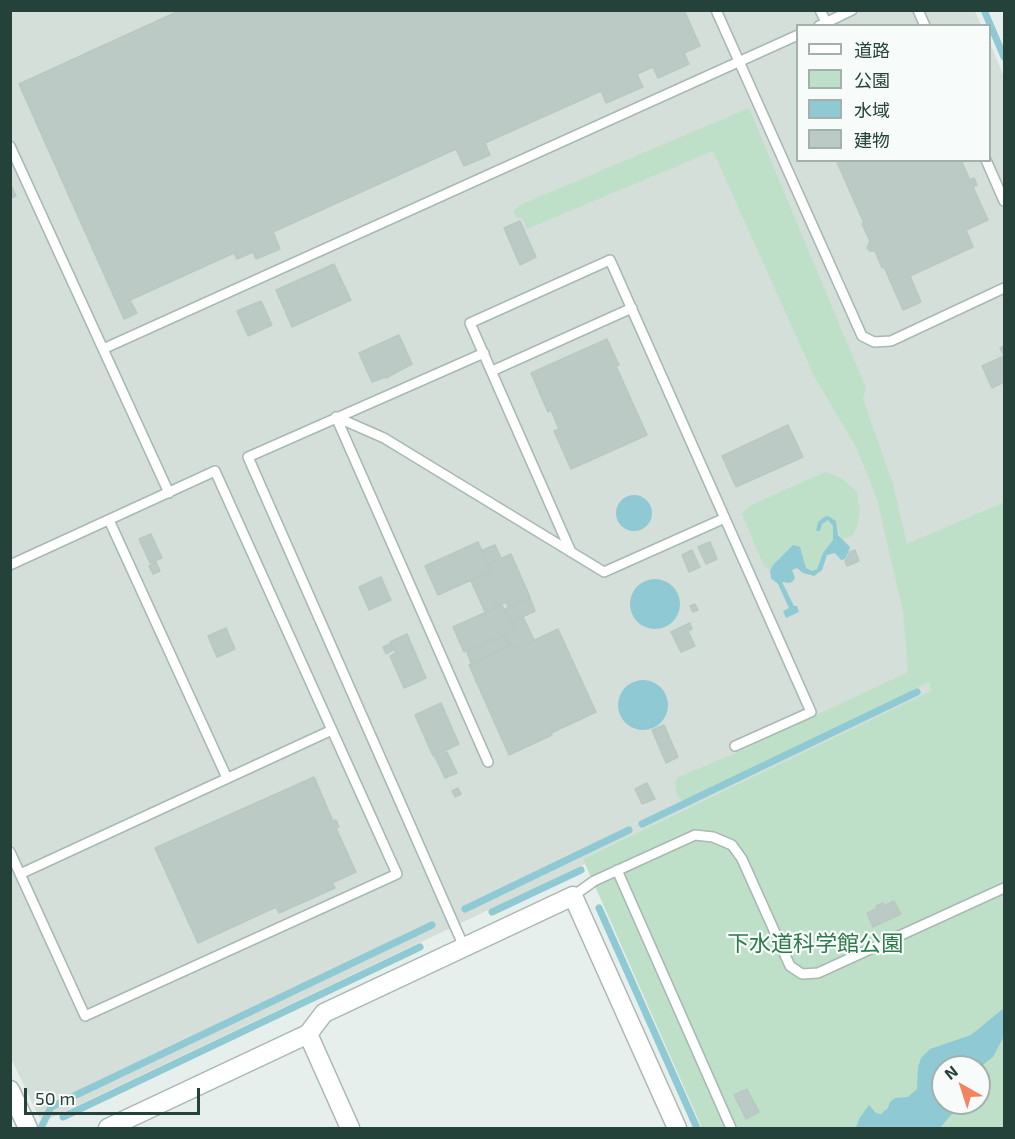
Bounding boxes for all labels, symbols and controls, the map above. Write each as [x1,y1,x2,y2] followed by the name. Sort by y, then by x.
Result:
[796,24,991,162] legend
[854,39,890,61] text: 道路
[854,69,890,91] text: 公園
[854,99,890,121] text: 水域
[854,129,890,151] text: 建物
[727,931,903,957] park label: 下水道科学館公園
[931,1055,991,1115] north arrow
[940,1061,961,1083] text: N
[27,1076,202,1114] scale bar
[35,1087,75,1109] text: 50 m

